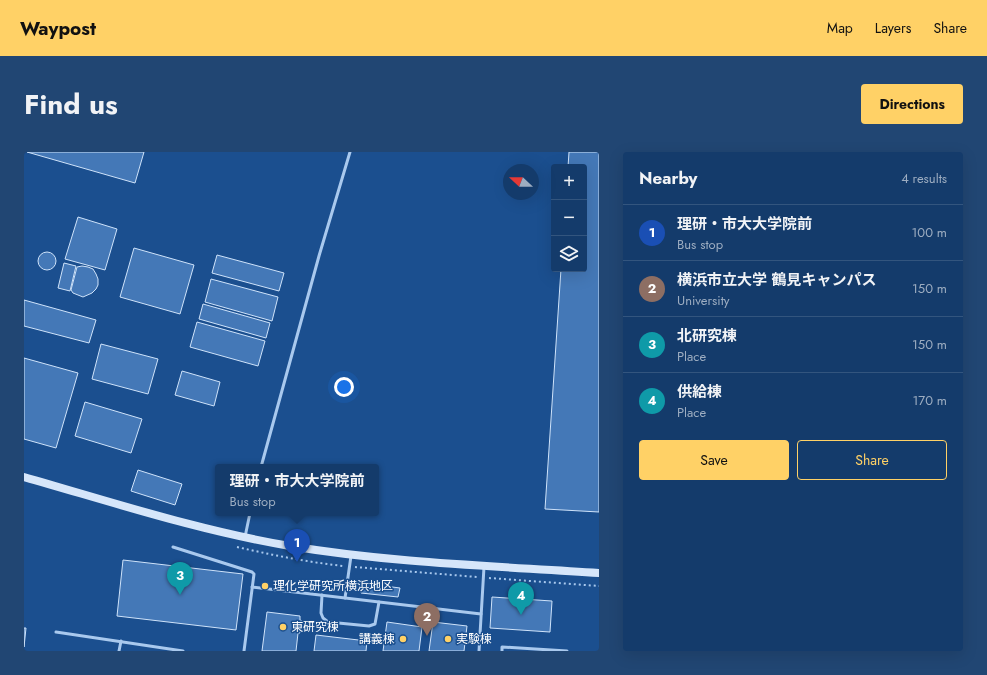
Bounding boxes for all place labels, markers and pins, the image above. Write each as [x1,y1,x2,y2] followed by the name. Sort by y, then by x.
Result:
[284,529,310,562] pin: 1
[167,562,193,595] pin: 3
[273,577,393,595] place label: 理化学研究所横浜地区
[260,581,270,591] marker: 理化学研究所横浜地区
[508,582,534,615] pin: 4
[414,603,440,636] pin: 2
[291,618,339,636] place label: 東研究棟
[278,622,288,632] marker: 東研究棟
[359,630,395,648] place label: 講義棟
[456,630,492,648] place label: 実験棟
[398,634,408,644] marker: 講義棟
[443,634,453,644] marker: 実験棟

